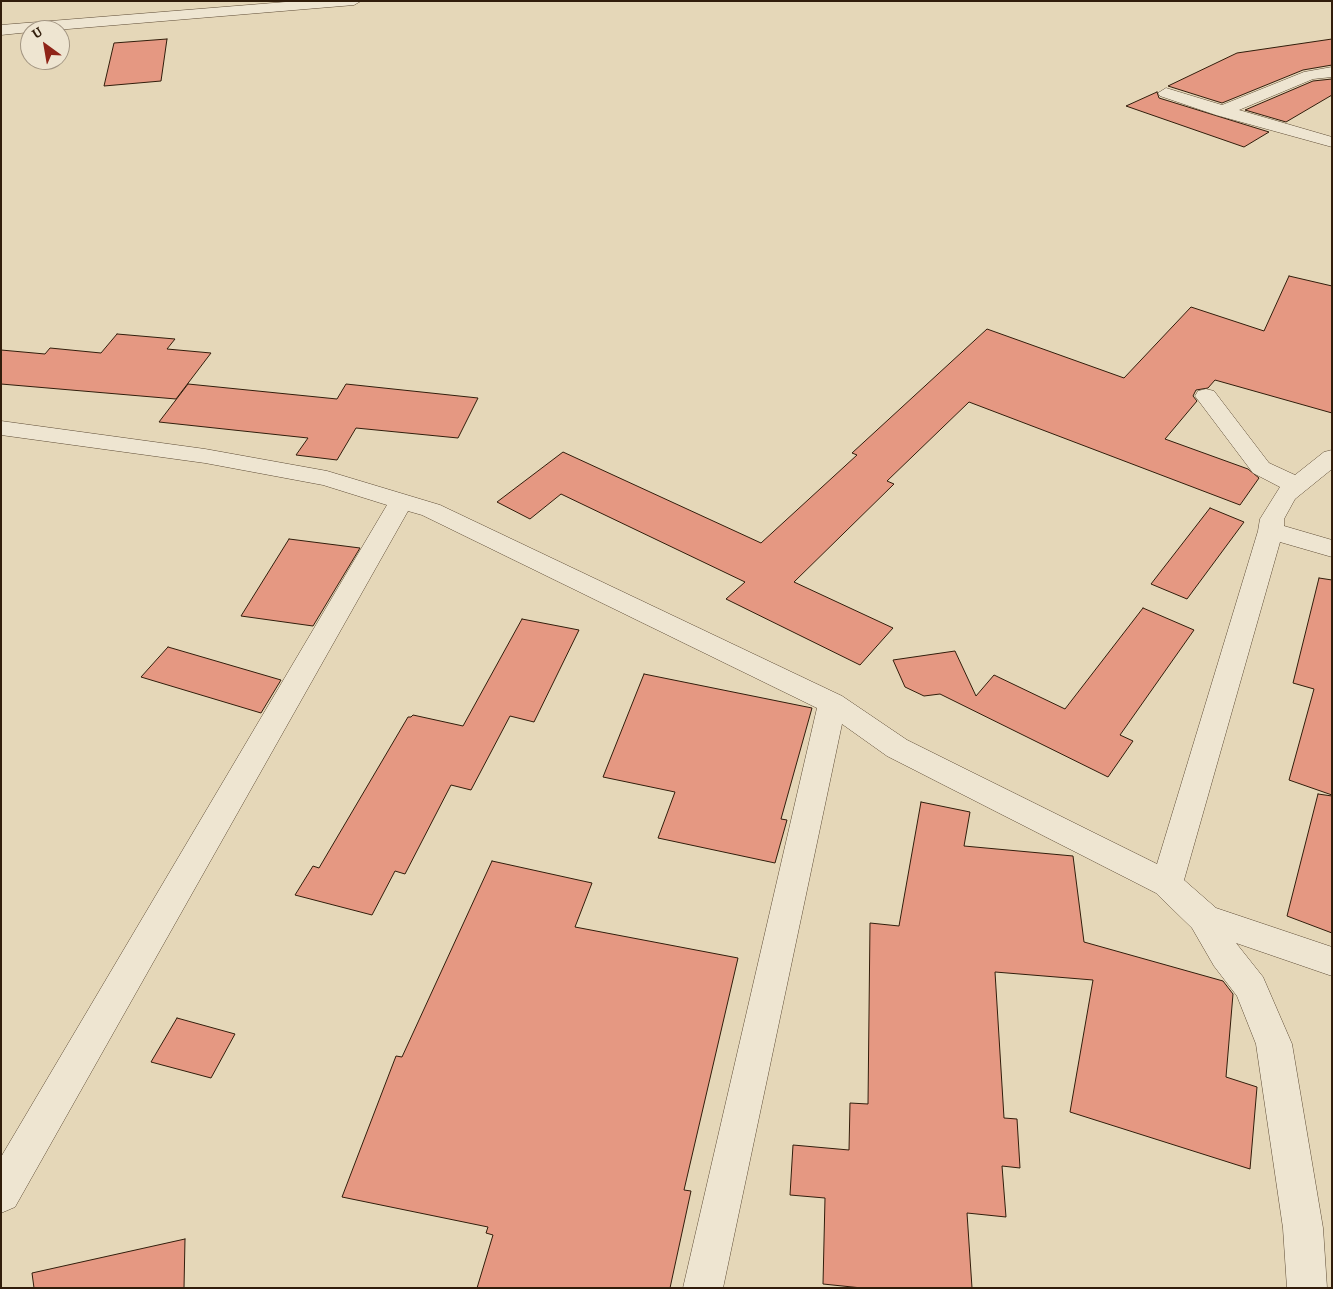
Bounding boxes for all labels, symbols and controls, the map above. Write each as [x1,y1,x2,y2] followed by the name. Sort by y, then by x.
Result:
[20,20,70,70] north arrow
[28,22,46,43] text: U

